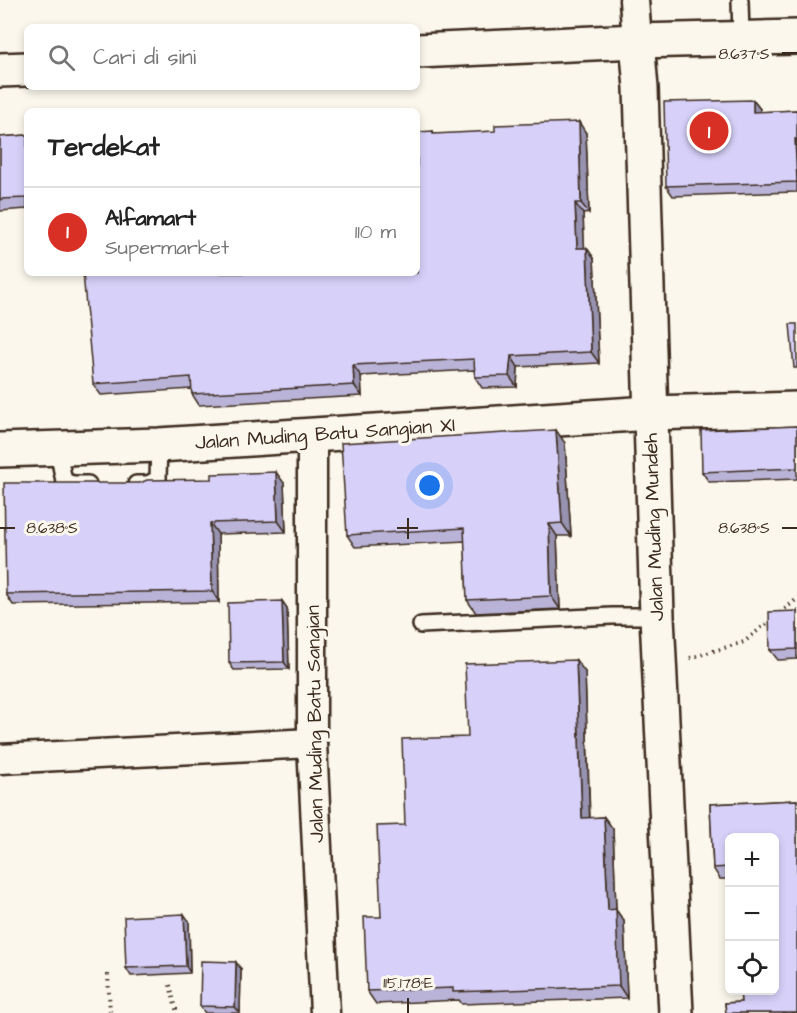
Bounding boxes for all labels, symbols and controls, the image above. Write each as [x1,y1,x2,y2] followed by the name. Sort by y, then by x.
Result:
[24,24,420,90] search box
[45,41,78,74] icon: search
[93,42,196,73] text: Cari di sini
[718,44,770,65] text: 8.637°S
[690,108,728,154] pin: 1
[48,129,160,165] text: Terdekat
[105,203,196,234] text: Alfamart
[66,218,69,246] text: 1
[355,218,396,246] text: 110 m
[105,234,229,262] text: Supermarket
[194,411,456,458] street label: Jalan Muding Batu Sangian XI
[637,432,672,621] street label: Jalan Muding Mundeh
[415,471,444,500] your location
[26,518,78,539] text: 8.638°S
[718,518,770,539] text: 8.638°S
[299,605,332,843] street label: Jalan Muding Batu Sangian
[725,833,779,995] map controls
[725,833,779,887] button: +
[725,887,779,941] button: −
[725,941,779,995] button: locate
[383,973,433,994] text: 115.178°E

